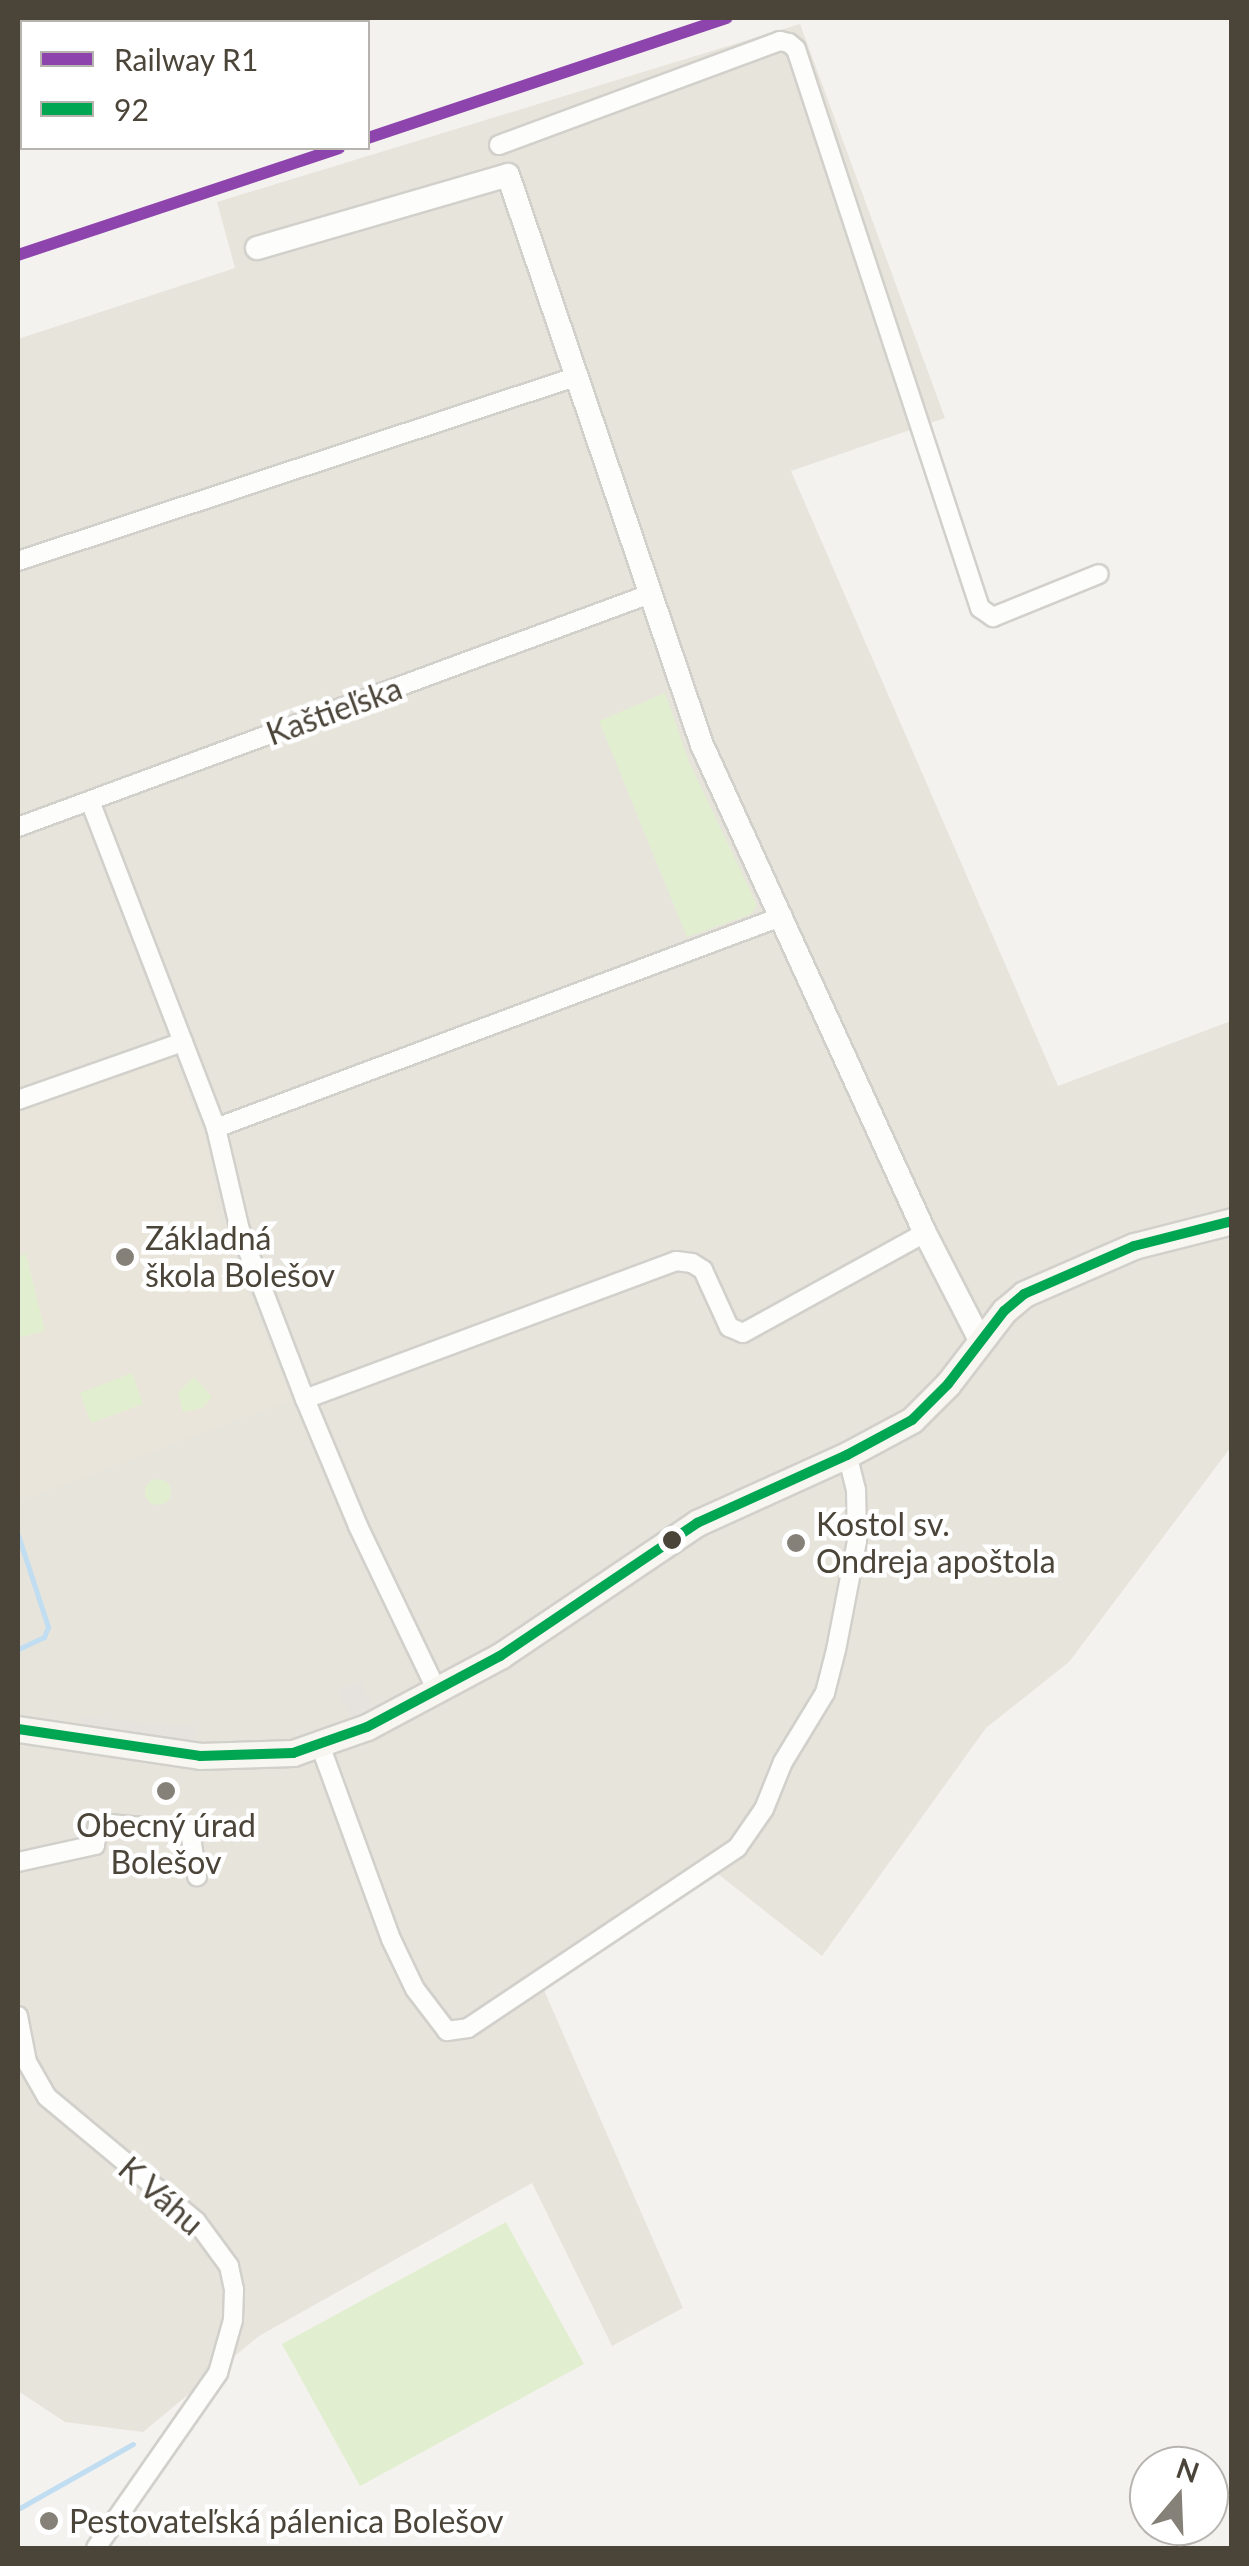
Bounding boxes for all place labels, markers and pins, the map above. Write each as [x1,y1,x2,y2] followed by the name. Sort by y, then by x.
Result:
[145,1220,335,1295] place label: Základná škola Bolešov
[114,1246,136,1268] marker: Základná škola Bolešov
[816,1506,1056,1581] place label: Kostol sv. Ondreja apoštola
[662,1530,682,1550] unlabelled marker
[785,1532,807,1554] marker: Kostol sv. Ondreja apoštola
[155,1780,177,1802] marker: Obecný úrad Bolešov
[76,1807,256,1882] place label: Obecný úrad Bolešov
[69,2502,503,2540] place label: Pestovateľská pálenica Bolešov
[38,2510,60,2532] marker: Pestovateľská pálenica Bolešov

